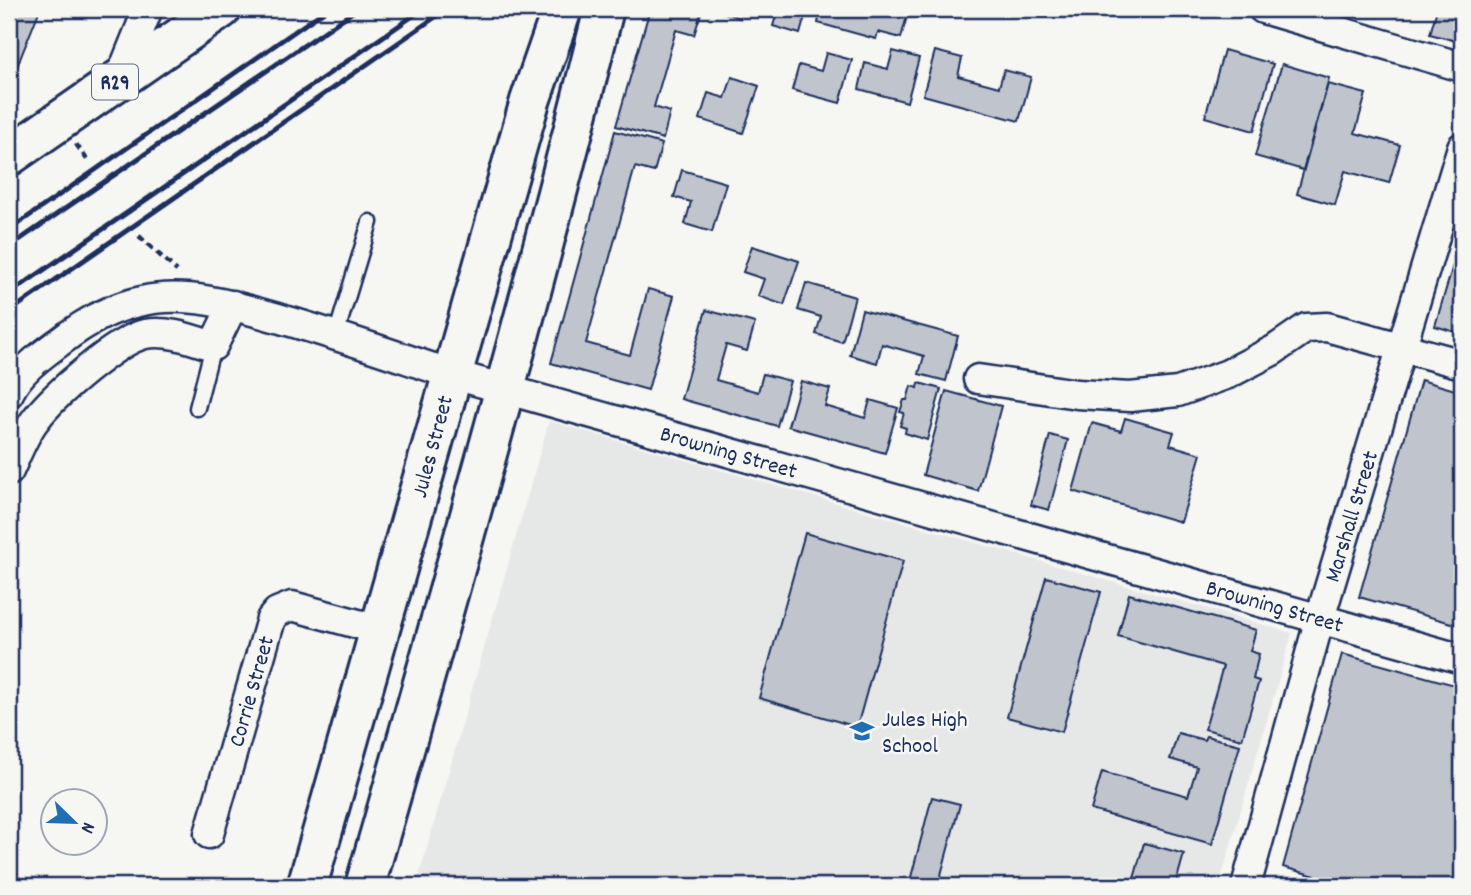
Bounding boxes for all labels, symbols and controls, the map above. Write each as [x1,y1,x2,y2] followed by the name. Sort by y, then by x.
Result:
[92,64,138,100] road number: R29
[405,392,464,502] street label: Jules Street
[656,419,800,490] street label: Browning Street
[1318,447,1389,587] street label: Marshall Street
[1202,573,1346,644] street label: Browning Street
[222,633,285,751] street label: Corrie Street
[882,705,967,764] place label: Jules High School
[848,717,876,745] school or university icon: Jules High School
[38,786,108,856] north arrow
[72,818,101,837] text: N

